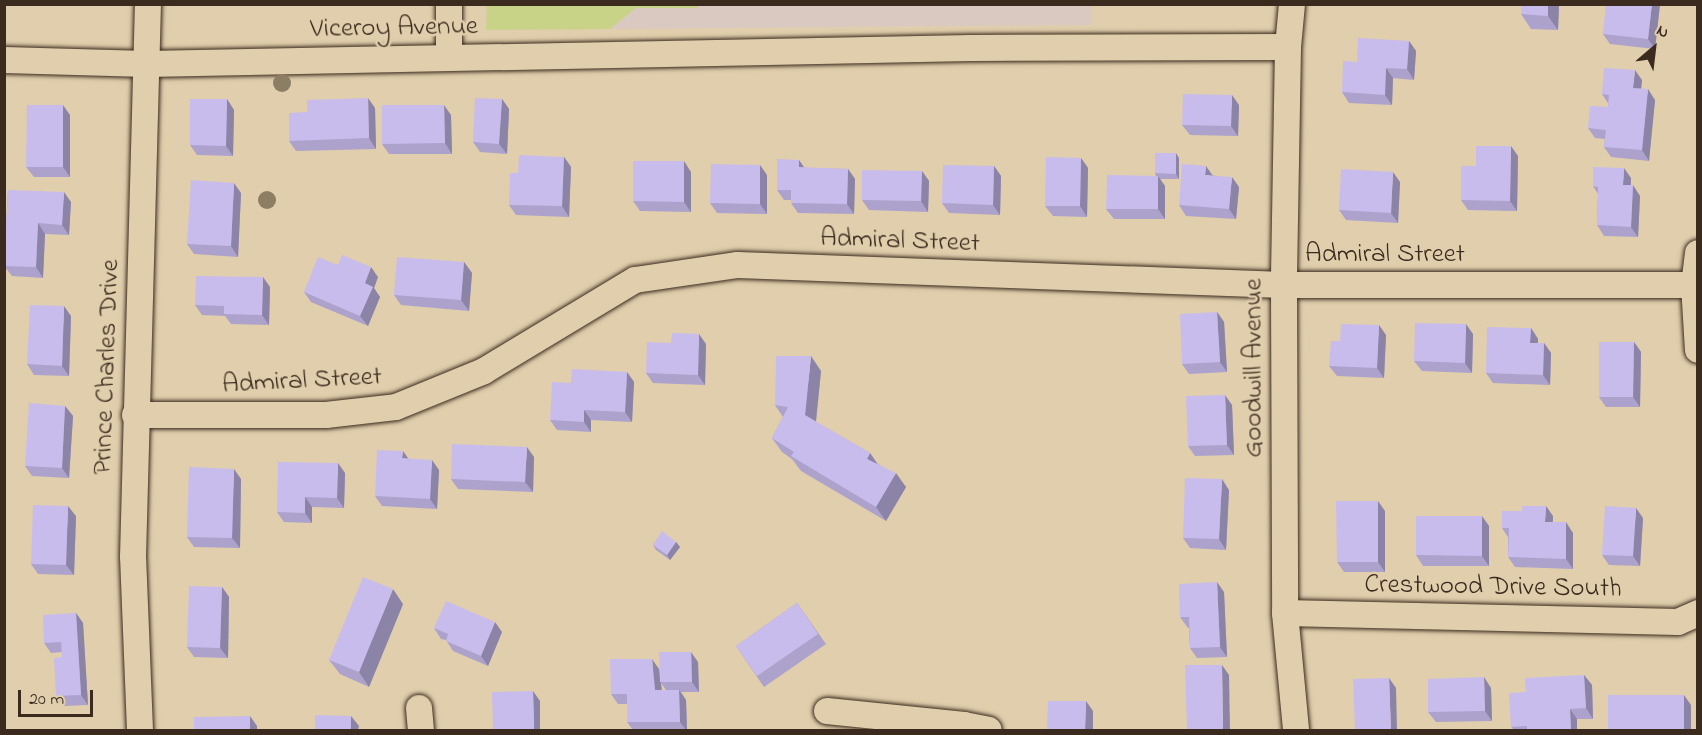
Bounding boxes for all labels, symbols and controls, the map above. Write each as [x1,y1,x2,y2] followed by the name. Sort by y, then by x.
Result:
[310,10,478,46] street label: Viceroy Avenue
[1624,18,1684,78] north arrow
[1652,19,1673,45] text: N
[820,222,980,260] street label: Admiral Street
[1305,239,1465,271] street label: Admiral Street
[87,259,127,475] street label: Prince Charles Drive
[1238,278,1270,458] street label: Goodwill Avenue
[221,361,383,401] street label: Admiral Street
[1364,569,1622,605] street label: Crestwood Drive South
[21,678,96,716] scale bar
[29,687,64,713] text: 20 m

